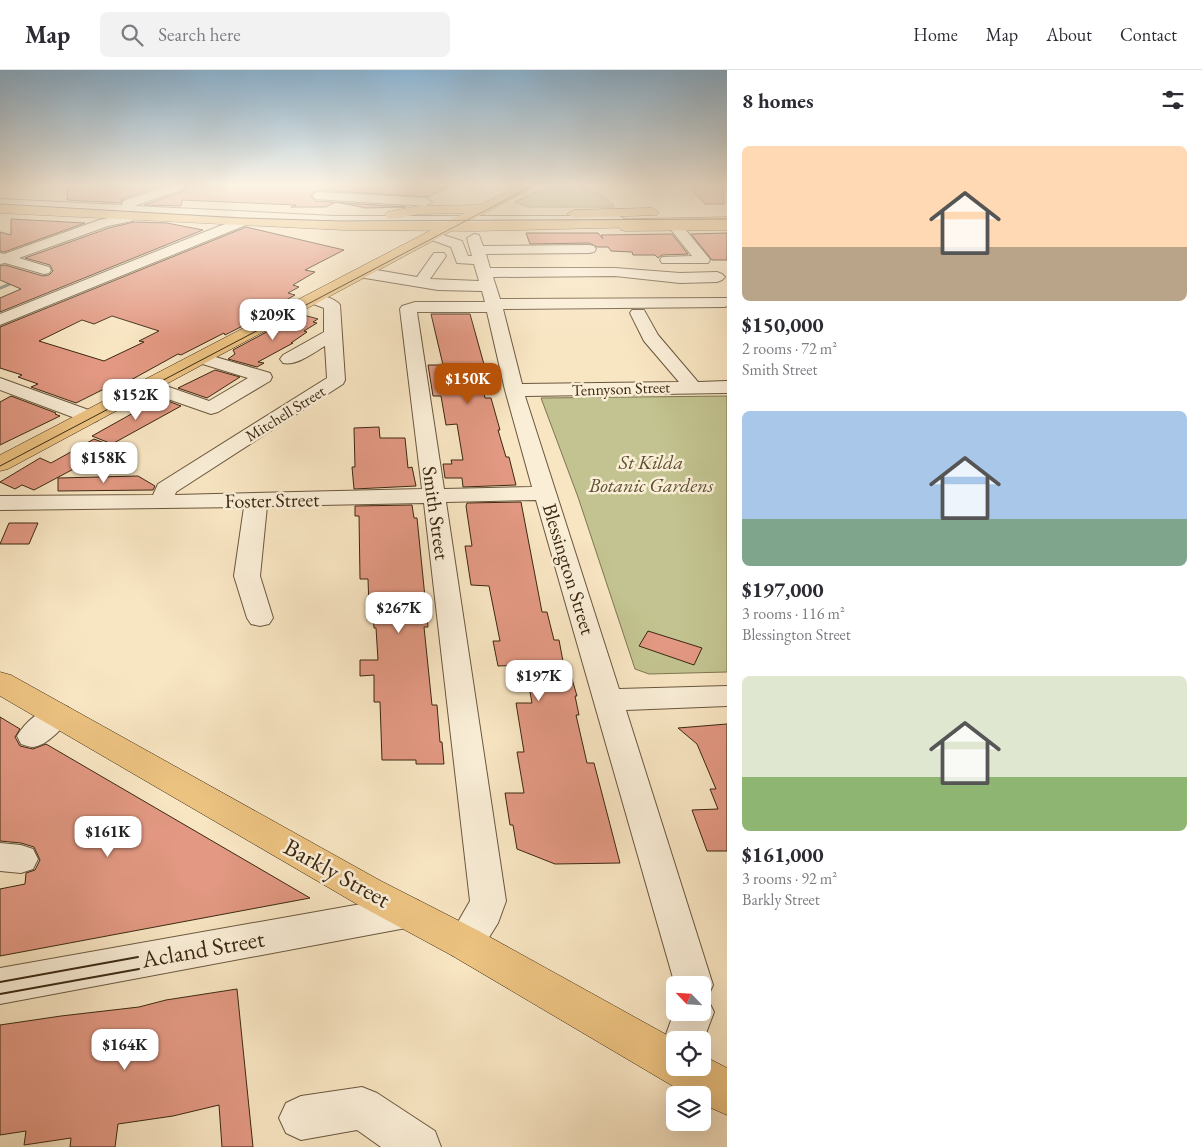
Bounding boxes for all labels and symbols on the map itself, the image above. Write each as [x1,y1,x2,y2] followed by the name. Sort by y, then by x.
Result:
[238,298,308,341] pin: $209K
[433,362,503,405] pin: $150K
[571,376,671,401] street label: Tennyson Street
[101,378,171,421] pin: $152K
[241,381,329,446] street label: Mitchell Street
[69,442,139,484] pin: $158K
[588,449,714,498] park label: St Kilda Botanic Gardens
[417,465,456,562] street label: Smith Street
[224,486,320,514] street label: Foster Street
[537,500,602,639] street label: Blessington Street
[364,592,434,634] pin: $267K
[504,660,574,702] pin: $197K
[73,816,143,858] pin: $161K
[279,831,396,915] street label: Barkly Street
[138,922,267,975] street label: Acland Street
[666,976,711,1021] north arrow
[90,1028,160,1071] pin: $164K

